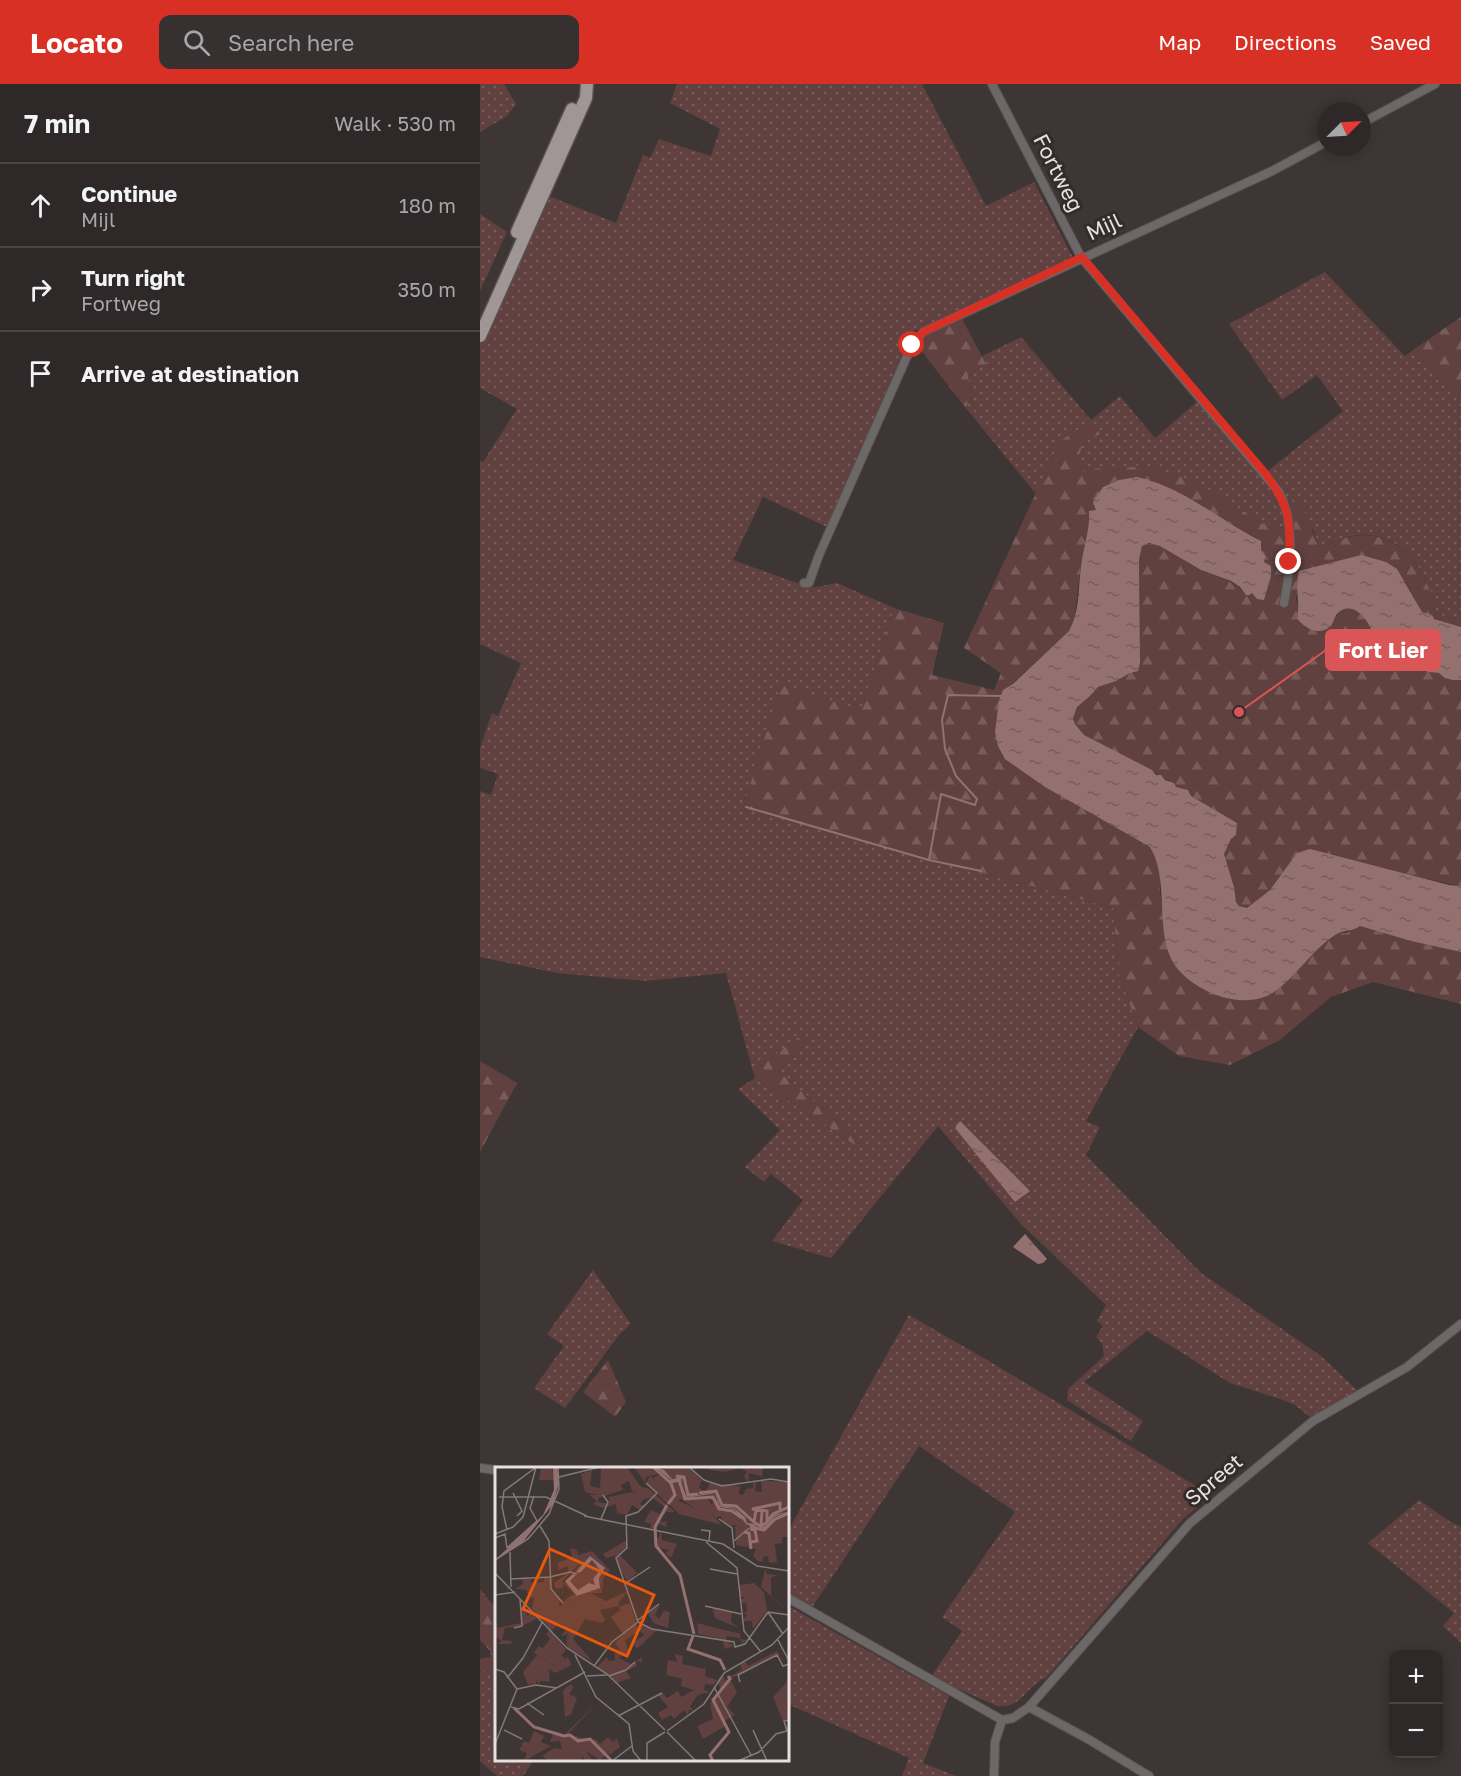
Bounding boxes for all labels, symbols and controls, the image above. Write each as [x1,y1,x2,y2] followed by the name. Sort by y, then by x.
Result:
[159,15,579,69] search box
[30,26,123,59] text: Locato
[180,26,213,59] icon: search
[228,29,354,56] text: Search here
[1158,29,1201,55] text: Map
[1234,29,1337,55] text: Directions
[1370,29,1431,55] text: Saved
[1317,102,1371,156] north arrow
[24,108,90,139] text: 7 min
[334,111,456,135] text: Walk · 530 m
[1028,129,1090,216] street label: Fortweg
[81,180,177,207] text: Continue
[24,189,57,222] icon: ahead
[399,193,456,217] text: 180 m
[81,207,115,231] text: Mijl
[1082,207,1125,245] street label: Mijl
[81,264,185,291] text: Turn right
[24,273,57,306] icon: right
[398,277,456,301] text: 350 m
[81,291,161,315] text: Fortweg
[898,331,924,357] route start
[24,357,57,390] icon: arrive
[81,360,299,387] text: Arrive at destination
[1275,548,1301,574] route end
[1326,630,1440,670] callout: Fort Lier
[1338,636,1428,663] text: Fort Lier
[1179,1448,1247,1511] street label: Spreet
[495,1467,789,1761] inset map
[1389,1650,1443,1758] map controls
[1389,1650,1443,1704] button: +
[1389,1704,1443,1758] button: −

